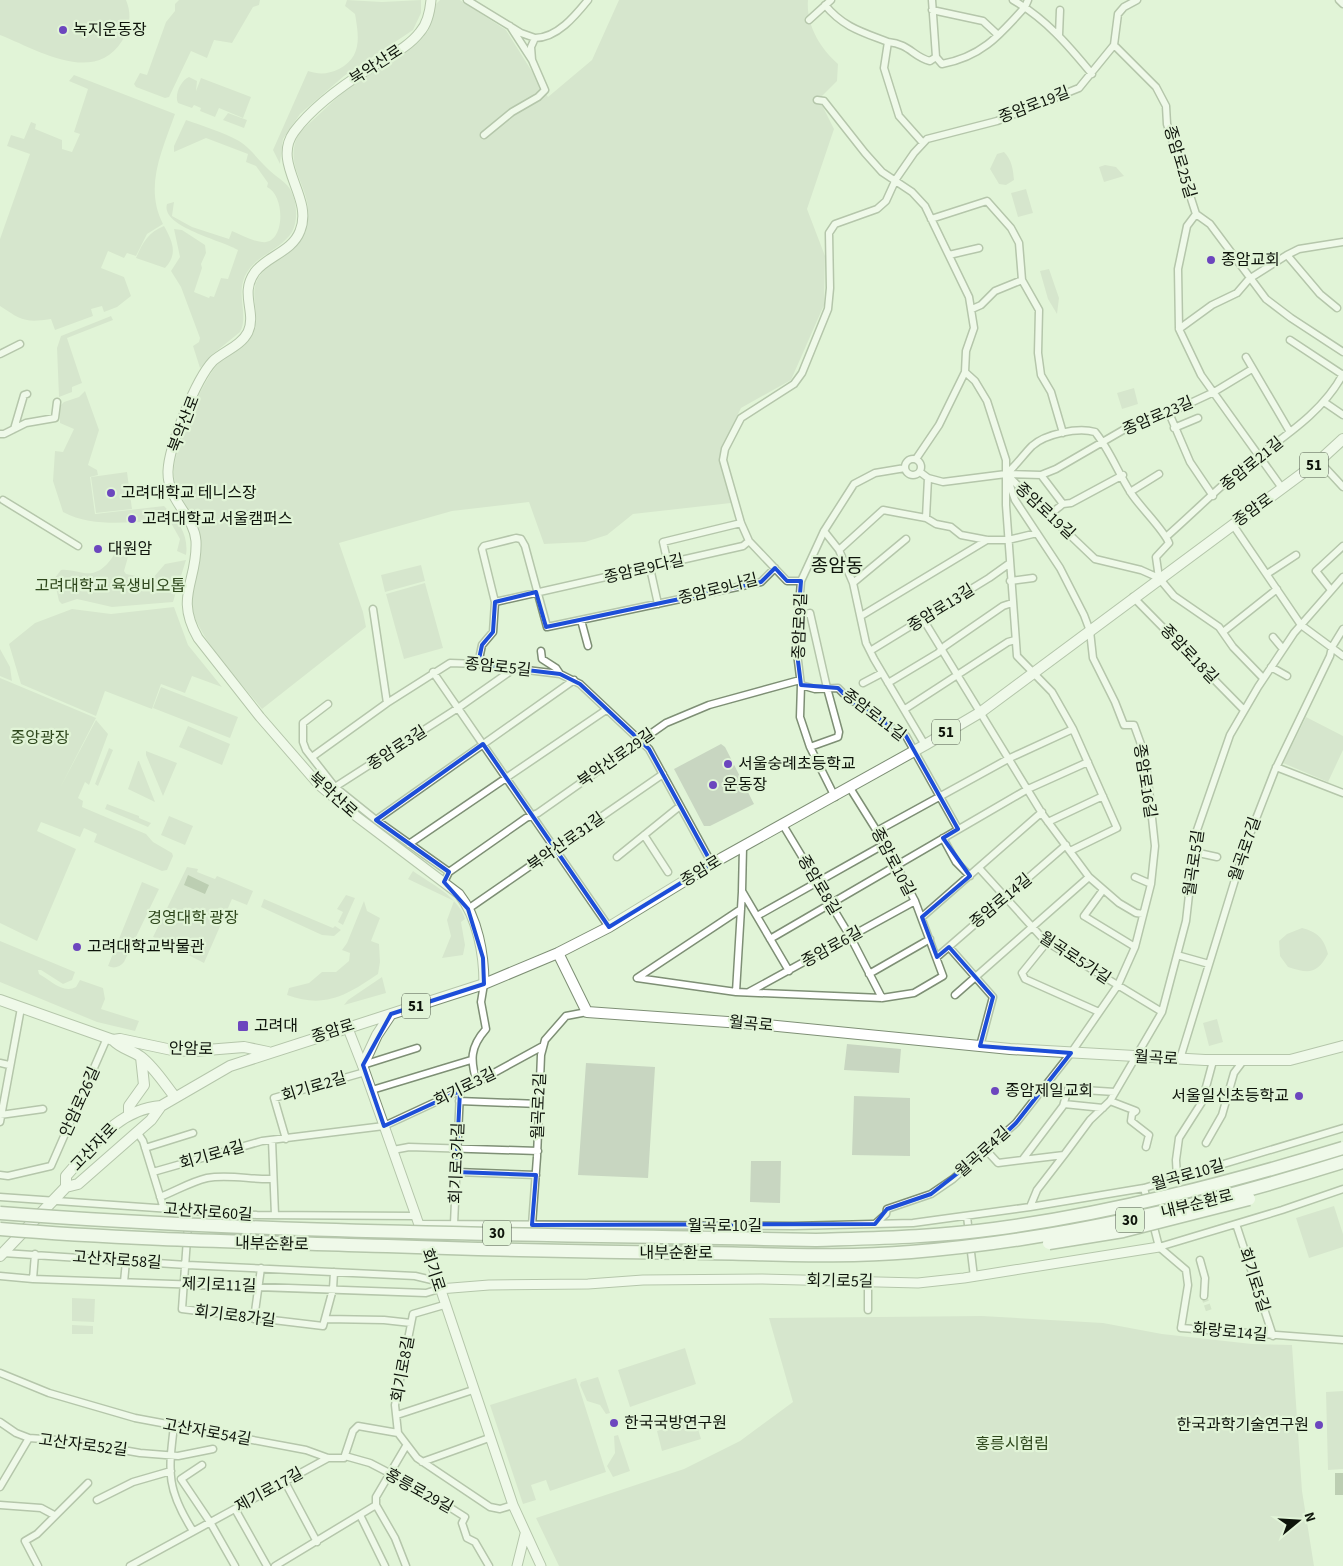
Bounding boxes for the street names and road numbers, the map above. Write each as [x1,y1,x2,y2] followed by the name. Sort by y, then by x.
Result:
[345,40,407,90] street label: 북악산로
[995,81,1073,129] street label: 종암로19길
[1159,123,1201,201] street label: 종암로25길
[1119,391,1197,441] street label: 종암로23길
[163,392,205,455] street label: 북악산로
[1216,432,1288,496] street label: 종암로21길
[1300,452,1328,478] road number: 51
[1010,477,1080,545] street label: 종암로19길
[1229,488,1278,532] street label: 종암로
[602,549,686,589] street label: 종암로9다길
[676,568,760,610] street label: 종암로9나길
[903,579,979,637] street label: 종암로13길
[788,592,812,660] street label: 종암로9길
[1155,619,1223,689] street label: 종암로18길
[464,653,532,681] street label: 종암로5길
[838,684,910,746] street label: 종암로11길
[932,720,960,744] road number: 51
[363,721,431,775] street label: 종암로3길
[573,723,659,793] street label: 북악산로29길
[1128,742,1162,820] street label: 종암로16길
[304,767,362,823] street label: 북악산로
[523,807,609,877] street label: 북악산로31길
[1224,814,1266,884] street label: 월곡로7길
[866,824,920,900] street label: 종암로10길
[1178,828,1210,898] street label: 월곡로5길
[676,850,726,892] street label: 종암로
[792,851,846,919] street label: 종암로8길
[965,869,1037,933] street label: 종암로14길
[797,921,867,973] street label: 종암로6길
[1035,927,1115,989] street label: 월곡로5가길
[402,994,430,1018] road number: 51
[728,1011,774,1037] street label: 월곡로
[309,1014,358,1048] street label: 종암로
[169,1038,214,1060] street label: 안암로
[1133,1046,1179,1070] street label: 월곡로
[430,1062,500,1112] street label: 회기로3길
[55,1063,105,1141] street label: 안암로26길
[279,1067,349,1107] street label: 회기로2길
[527,1072,551,1140] street label: 월곡로2길
[66,1118,123,1176] street label: 고산자로
[951,1121,1015,1183] street label: 월곡로4길
[445,1122,469,1204] street label: 회기로3가길
[177,1135,247,1175] street label: 회기로4길
[1149,1154,1227,1196] street label: 월곡로10길
[1159,1184,1236,1224] street label: 내부순환로
[163,1198,253,1226] street label: 고산자로60길
[1116,1208,1144,1232] road number: 30
[688,1215,762,1237] street label: 월곡로10길
[483,1220,511,1246] road number: 30
[235,1232,309,1256] street label: 내부순환로
[639,1242,713,1264] street label: 내부순환로
[1233,1245,1275,1315] street label: 회기로5길
[72,1246,162,1274] street label: 고산자로58길
[416,1246,450,1295] street label: 회기로
[806,1269,874,1293] street label: 회기로5길
[181,1273,257,1297] street label: 제기로11길
[193,1300,277,1332] street label: 회기로8가길
[1192,1318,1268,1346] street label: 화랑로14길
[386,1334,420,1404] street label: 회기로8길
[161,1413,253,1451] street label: 고산자로54길
[37,1429,129,1461] street label: 고산자로52길
[231,1462,307,1518] street label: 제기로17길
[381,1463,457,1519] street label: 홍릉로29길

